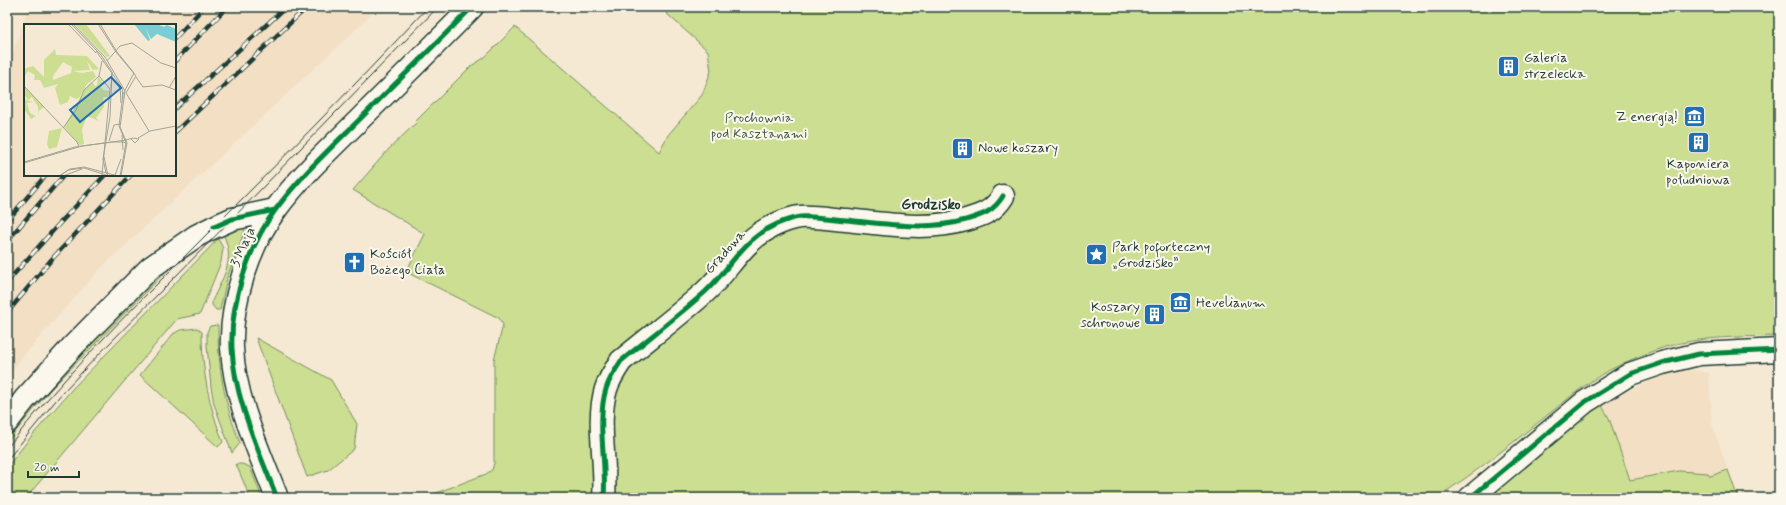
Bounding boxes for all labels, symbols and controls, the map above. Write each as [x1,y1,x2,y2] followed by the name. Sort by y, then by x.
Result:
[24,24,176,176] inset map
[1524,49,1586,83] place label: Galeria strzelecka
[1496,53,1522,79] building icon: Galeria strzelecka
[1681,104,1707,130] museum icon: Z energią!
[1616,108,1678,126] place label: Z energią!
[711,109,807,143] park label: Prochownia pod Kasztanami
[1685,129,1711,155] building icon: Kaponiera południowa
[949,135,975,161] building icon: Nowe koszary
[978,139,1058,157] place label: Nowe koszary
[1666,155,1730,189] place label: Kaponiera południowa
[901,195,961,215] district label: Grodzisko
[226,224,260,270] street label: 3 Maja
[700,226,750,278] street label: Gradowa
[1112,238,1210,272] place label: Park poforteczny „Grodzisko”
[1084,242,1110,268] place icon: Park poforteczny „Grodzisko”
[370,245,445,279] place label: Kościół Bożego Ciała
[341,249,367,275] church icon: Kościół Bożego Ciała
[1168,290,1194,316] museum icon: Hevelianum
[1196,294,1266,312] place label: Hevelianum
[1080,298,1140,332] place label: Koszary schronowe
[1142,302,1168,328] building icon: Koszary schronowe
[28,453,79,479] scale bar
[34,460,60,476] text: 20 m

